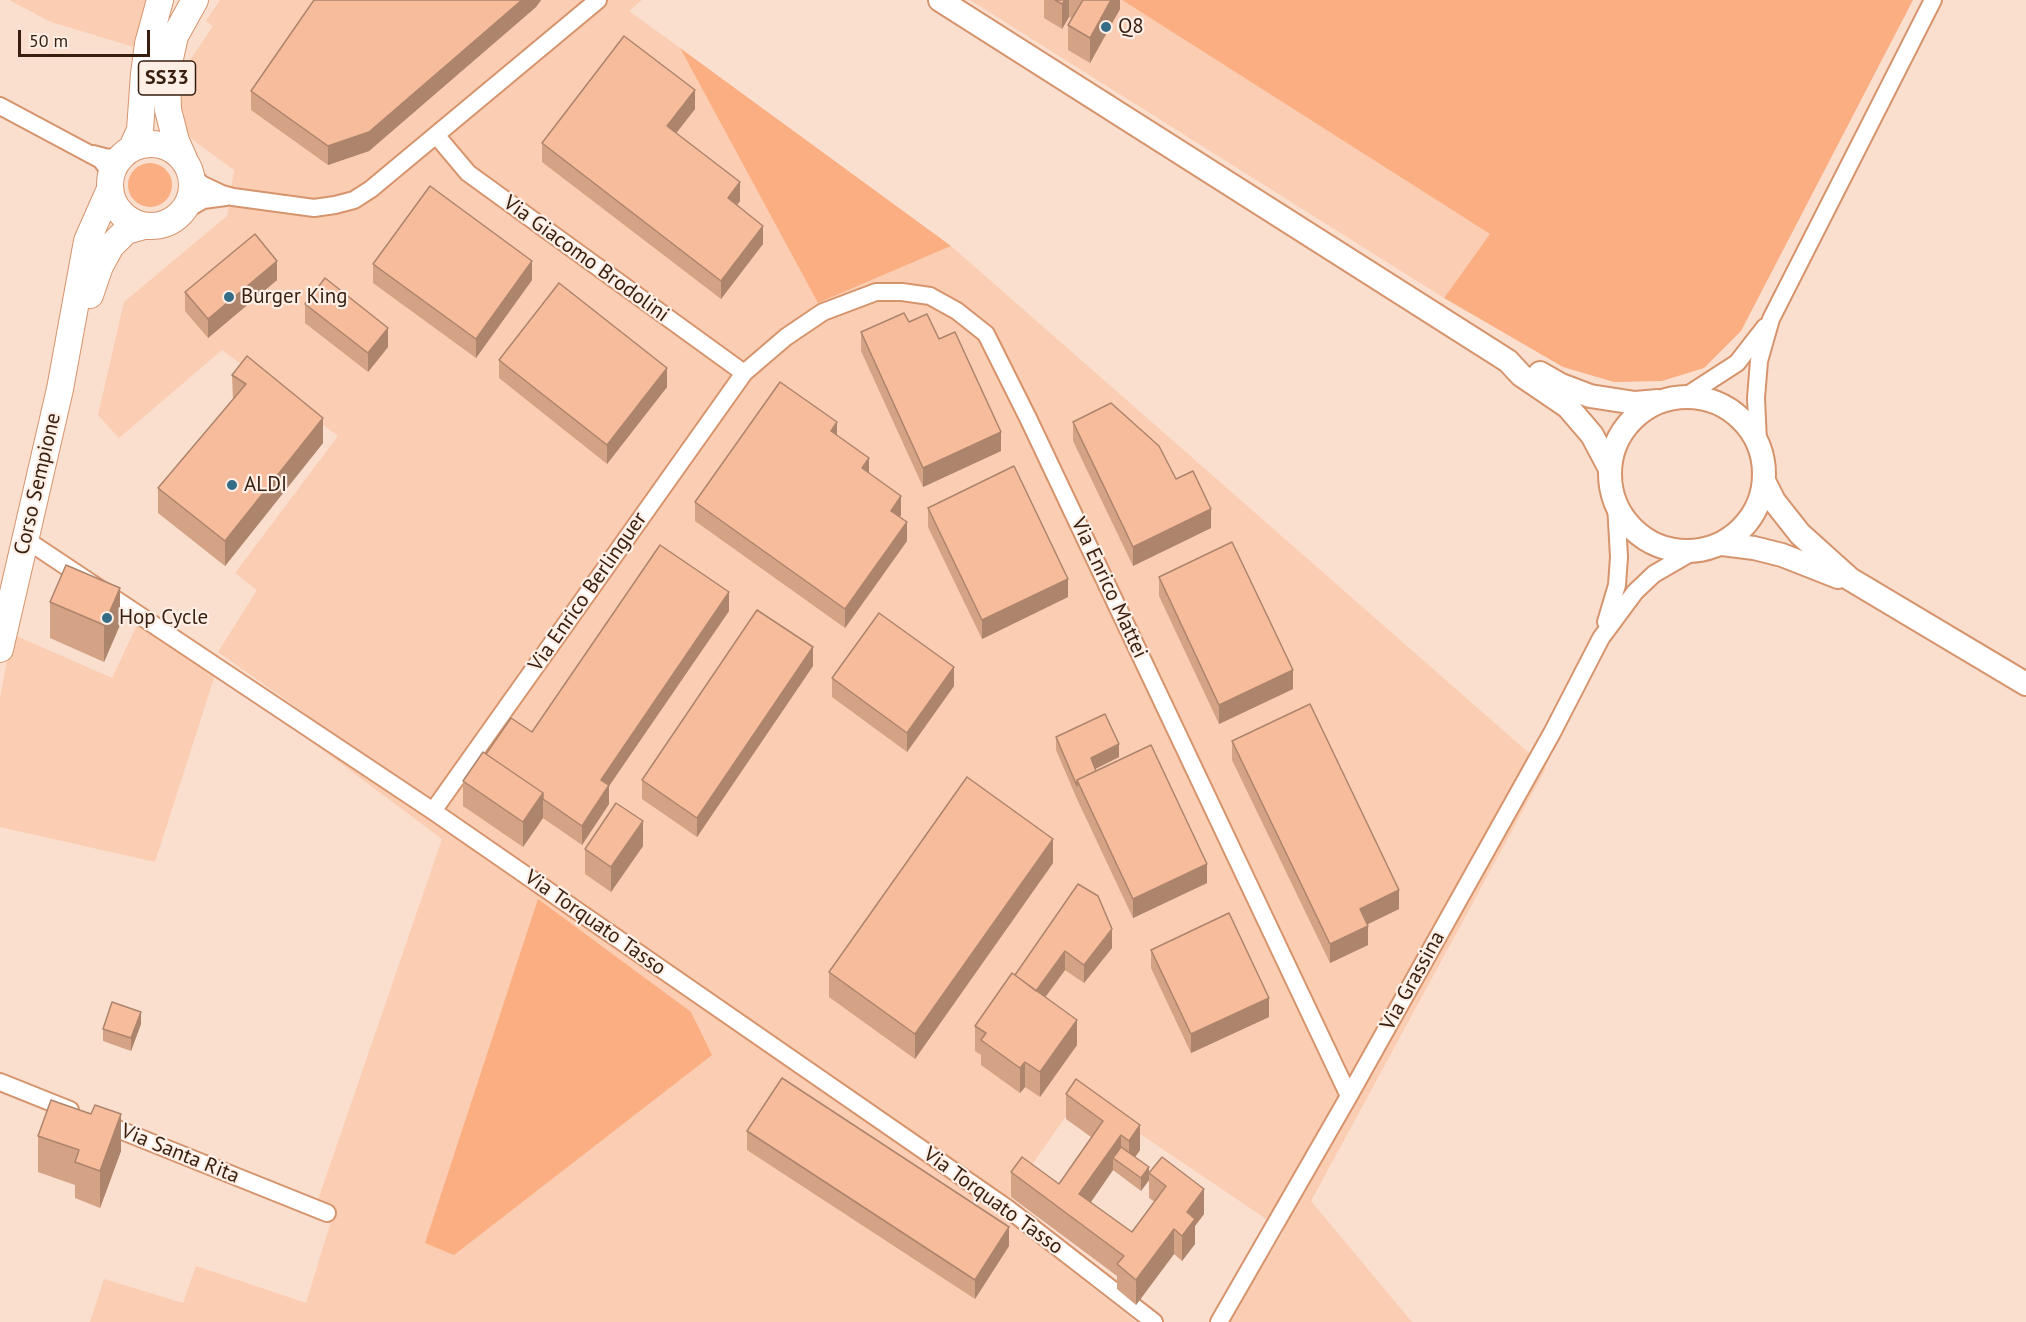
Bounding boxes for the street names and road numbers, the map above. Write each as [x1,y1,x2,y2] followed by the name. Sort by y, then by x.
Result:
[138,61,195,95] road number: SS33
[498,190,674,328] street label: Via Giacomo Brodolini
[9,411,67,557] street label: Corso Sempione
[524,508,652,676] street label: Via Enrico Berlinguer
[1065,514,1153,662] street label: Via Enrico Mattei
[520,865,670,981] street label: Via Torquato Tasso
[1376,927,1450,1035] street label: Via Grassina
[117,1119,243,1189] street label: Via Santa Rita
[918,1142,1068,1260] street label: Via Torquato Tasso

